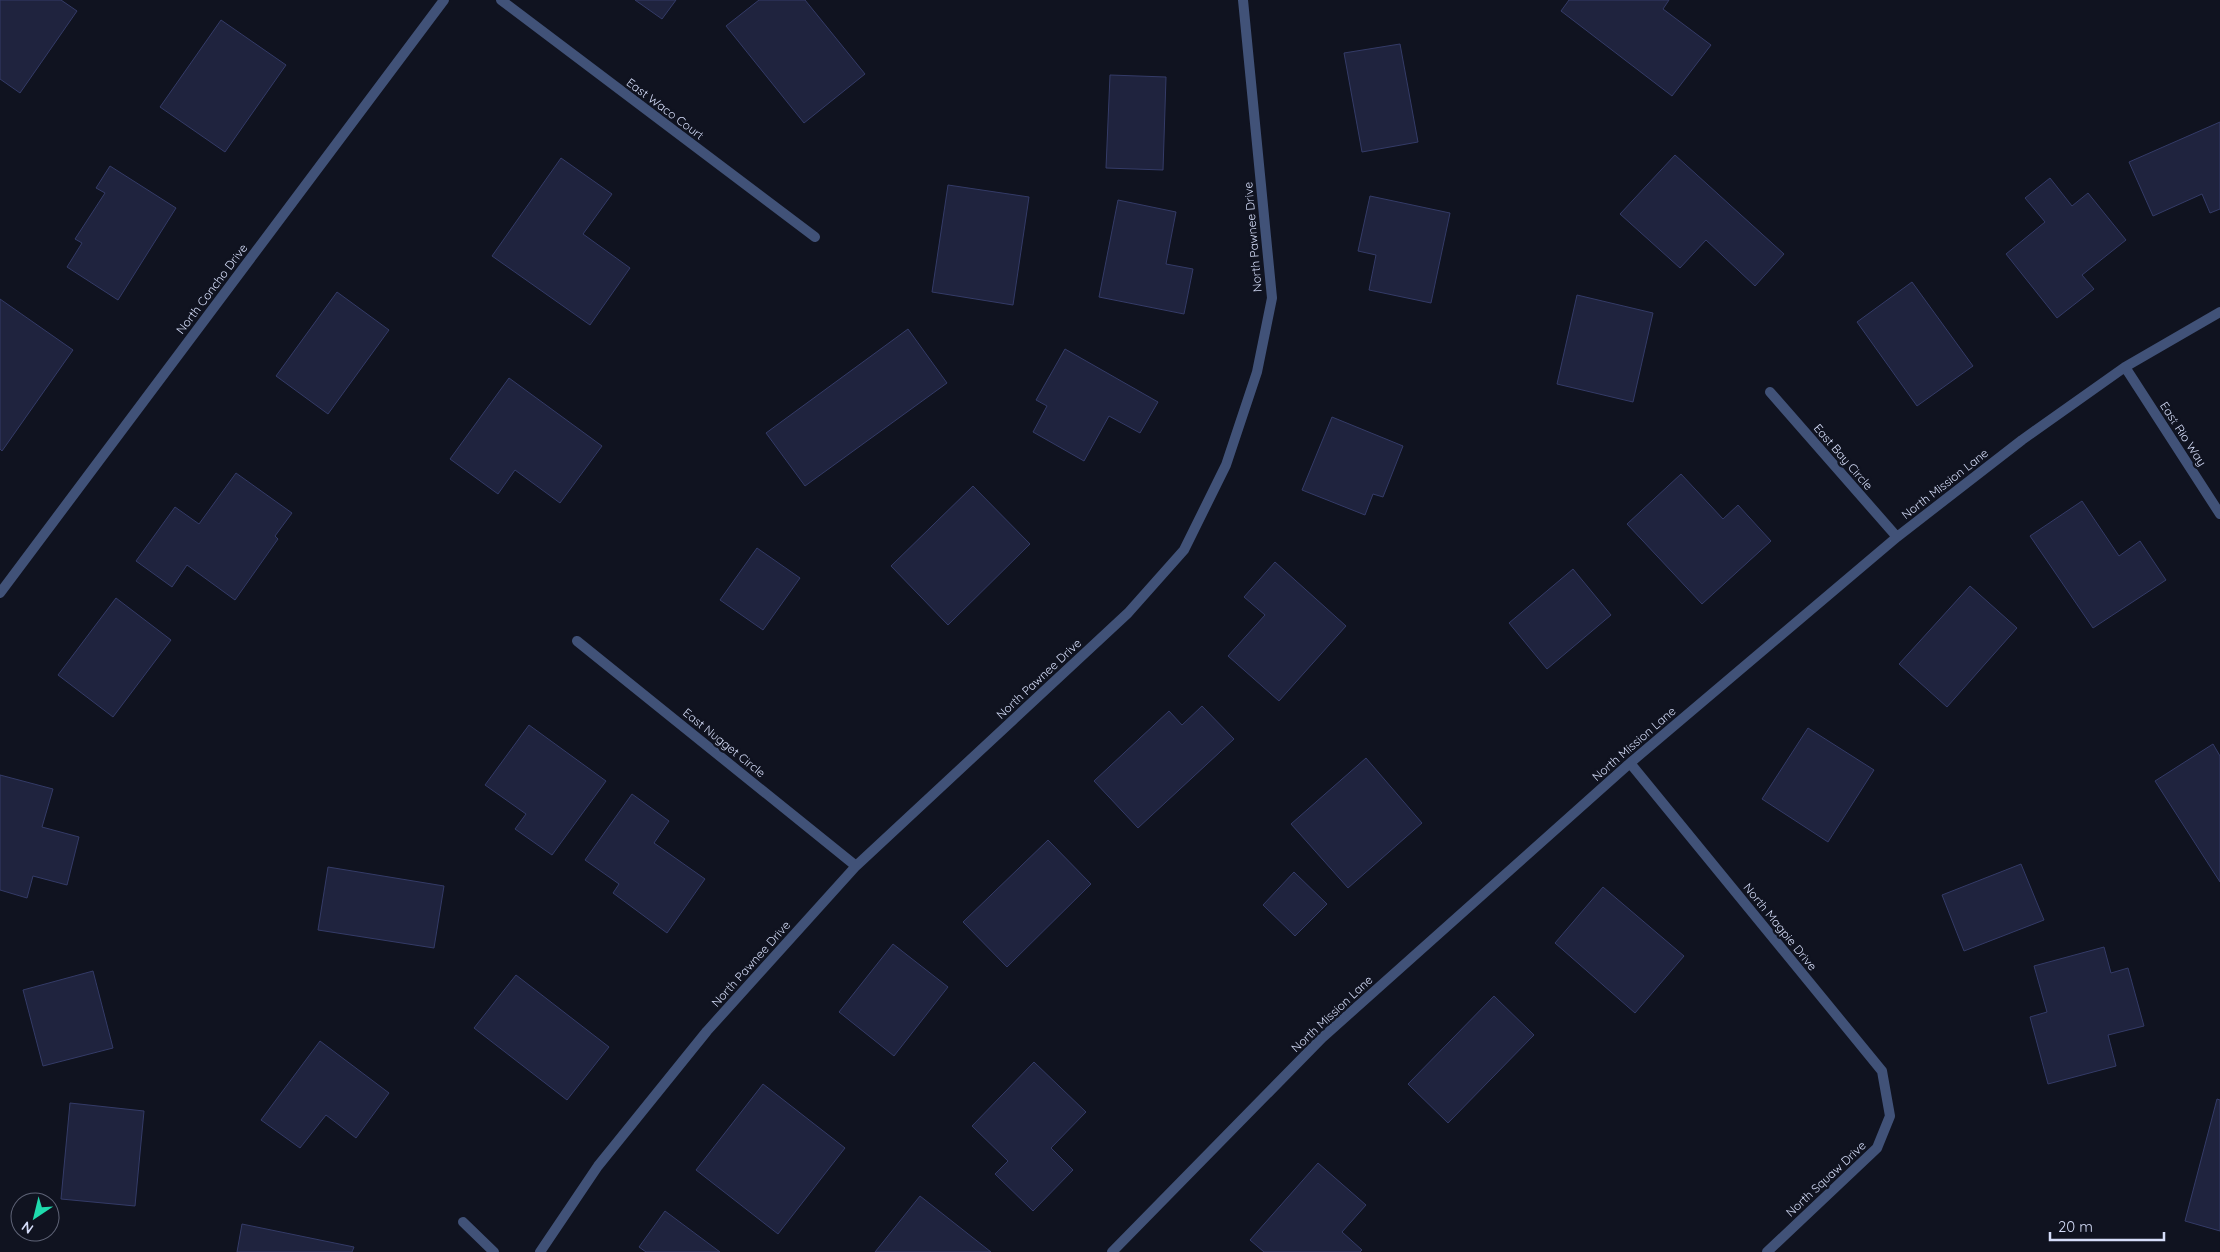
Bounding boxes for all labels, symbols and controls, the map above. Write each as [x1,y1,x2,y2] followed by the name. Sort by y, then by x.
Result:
[624,75,707,143] street label: East Waco Court
[1240,181,1265,293] street label: North Pawnee Drive
[173,240,251,337] street label: North Concho Drive
[2157,399,2210,469] street label: East Rio Way
[1811,421,1876,493] street label: East Bay Circle
[1898,445,1991,522] street label: North Mission Lane
[993,635,1084,722] street label: North Pawnee Drive
[1589,703,1679,784] street label: North Mission Lane
[680,705,769,781] street label: East Nugget Circle
[1741,880,1820,974] street label: North Magpie Drive
[708,917,793,1010] street label: North Pawnee Drive
[1288,972,1376,1055] street label: North Mission Lane
[1783,1138,1869,1220] street label: North Squaw Drive
[10,1192,60,1242] north arrow
[2050,1210,2164,1242] scale bar
[18,1217,37,1238] text: N
[2058,1217,2093,1236] text: 20 m

